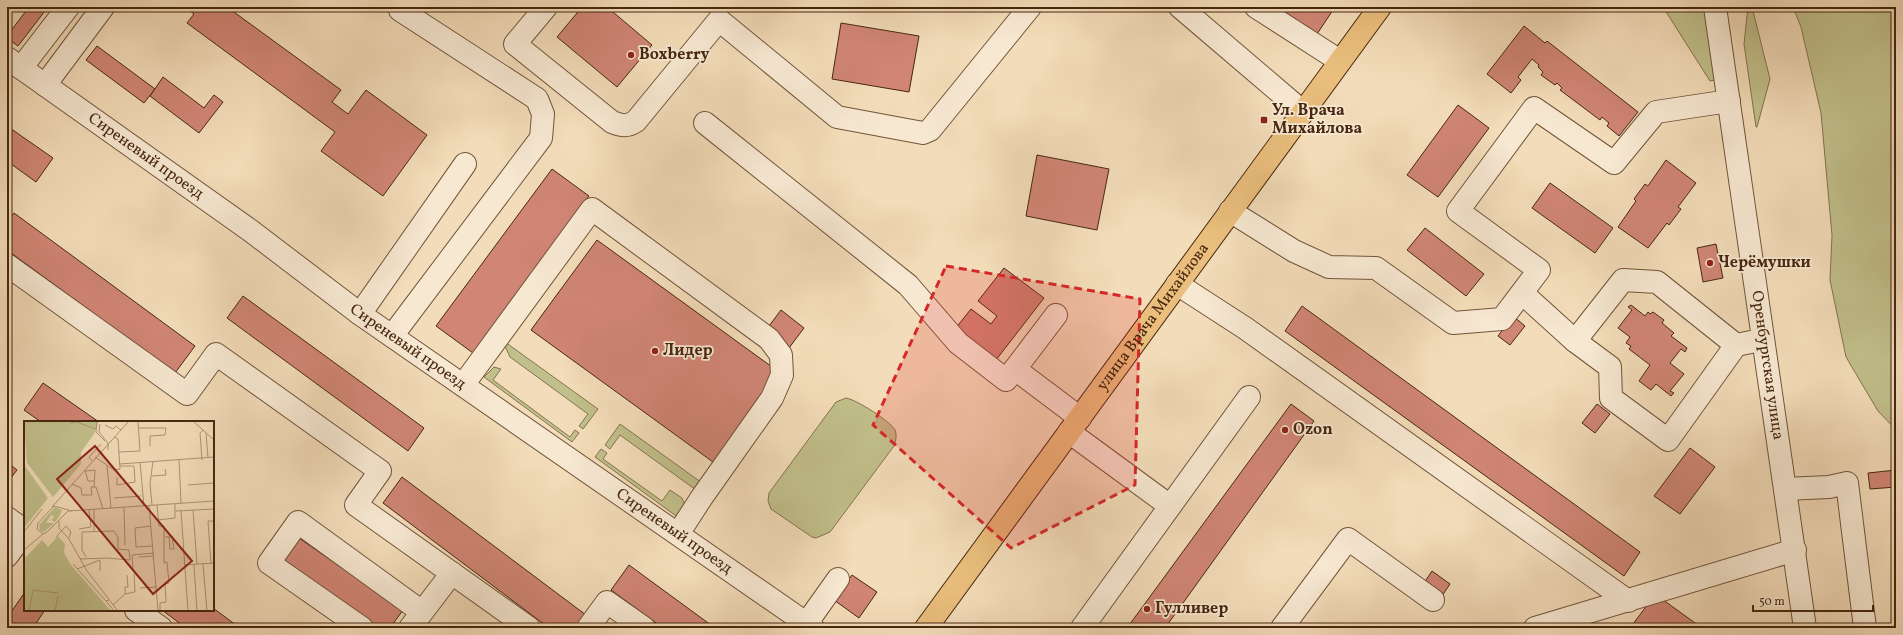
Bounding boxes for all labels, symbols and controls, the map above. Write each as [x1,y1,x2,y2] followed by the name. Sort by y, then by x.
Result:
[639,44,710,66] place label: Boxberry
[626,50,636,60] marker: Boxberry
[1272,100,1362,140] place label: Ул. Врача Михайлова
[83,108,208,205] street label: Сиреневый проезд
[1259,115,1269,125] marker: Ул. Врача Михайлова
[1092,239,1215,396] street label: улица Врача Михайлова
[1718,252,1811,274] place label: Черёмушки
[1705,258,1715,268] marker: Черёмушки
[1745,289,1789,441] street label: Оренбургская улица
[345,299,470,395] street label: Сиреневый проезд
[663,340,713,362] place label: Лидер
[650,346,660,356] marker: Лидер
[1293,419,1333,441] place label: Ozon
[24,421,214,611] inset map
[1280,425,1290,435] marker: Ozon
[611,483,737,580] street label: Сиреневый проезд
[1753,587,1873,613] scale bar
[1759,594,1785,610] text: 50 m
[1155,598,1228,620] place label: Гулливер
[1142,604,1152,614] marker: Гулливер

